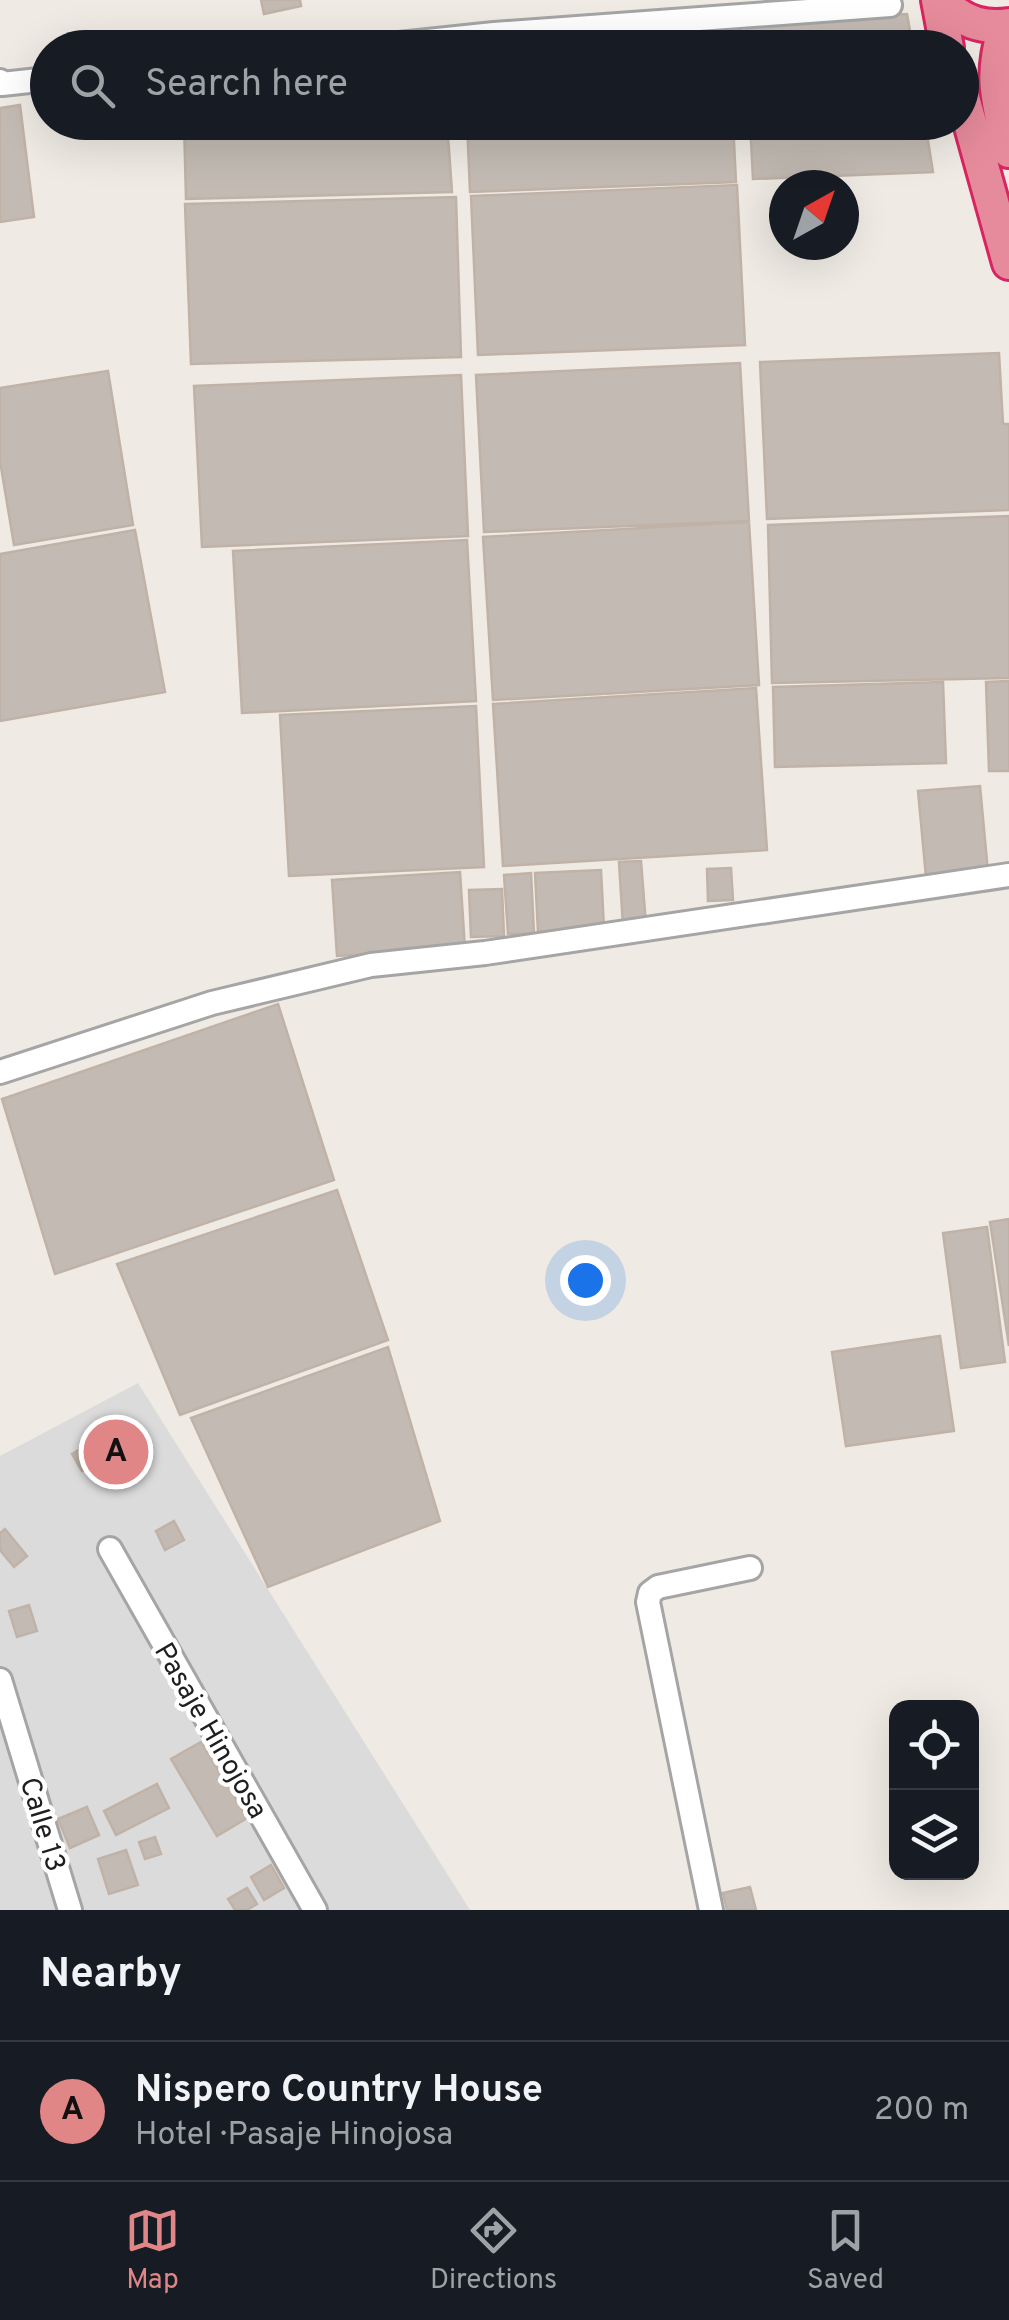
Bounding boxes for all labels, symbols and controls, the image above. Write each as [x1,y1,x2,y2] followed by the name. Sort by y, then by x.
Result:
[30,30,979,140] search box
[65,58,120,113] icon: search
[145,61,348,110] text: Search here
[769,170,859,260] north arrow
[560,1255,611,1306] your location
[84,1414,148,1490] pin: A
[144,1637,274,1826] street label: Pasaje Hinojosa
[889,1700,979,1880] map controls
[889,1700,979,1790] button: locate
[10,1773,72,1876] street label: Calle 13
[889,1790,979,1880] button: layers
[40,1949,182,2002] text: Nearby
[135,2067,543,2116] text: Nispero Country House
[61,2091,84,2131] text: A
[874,2091,969,2131] text: 200 m
[135,2116,453,2156] text: Hotel · Pasaje Hinojosa
[125,2203,180,2299] tab: Map
[430,2203,557,2299] tab: Directions
[807,2203,884,2299] tab: Saved

